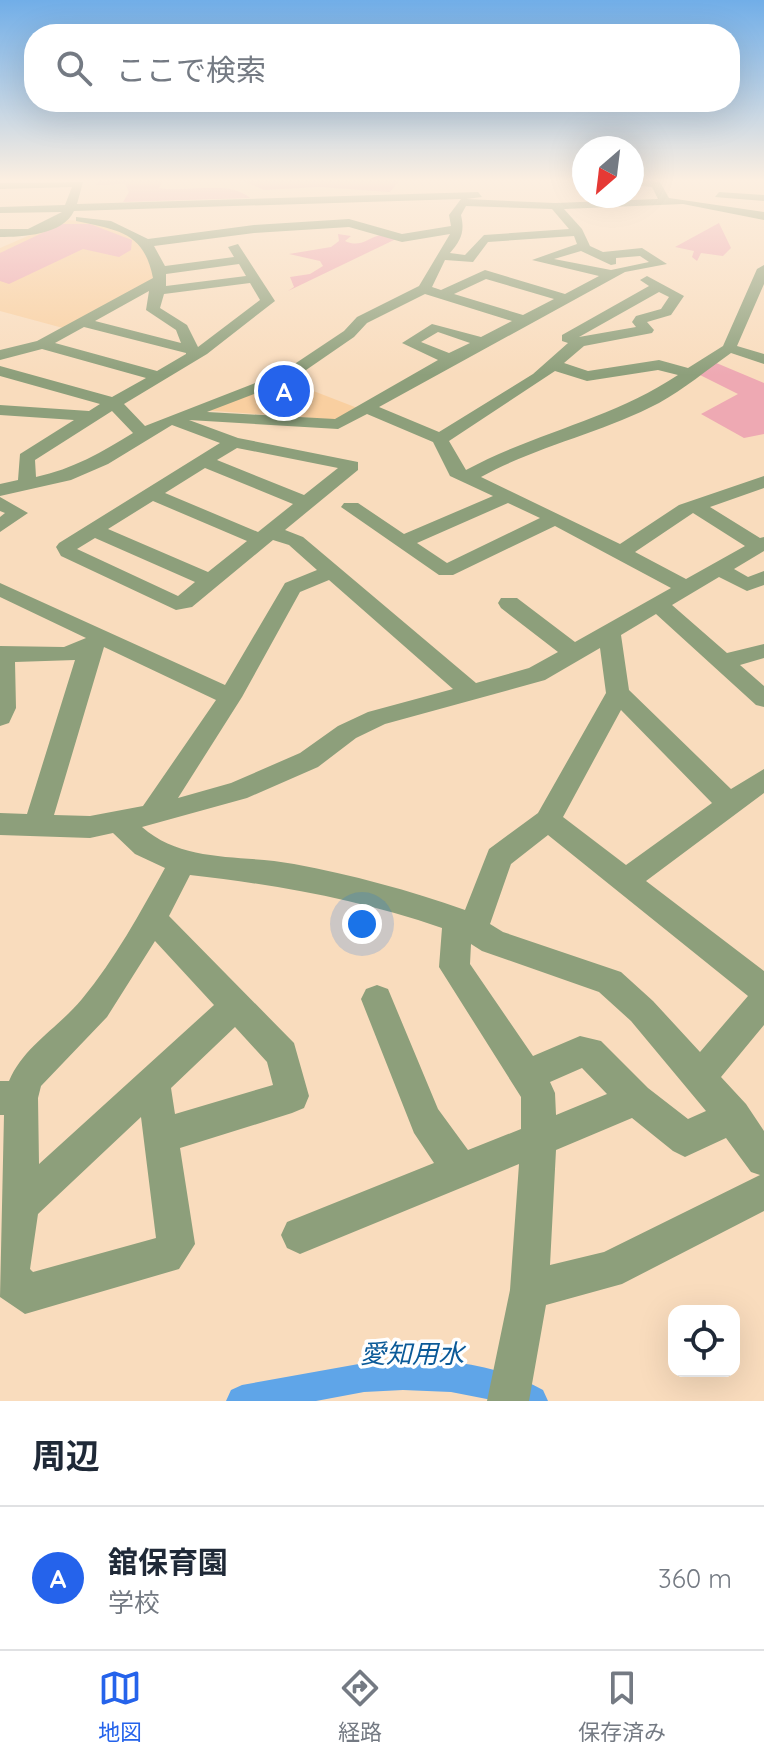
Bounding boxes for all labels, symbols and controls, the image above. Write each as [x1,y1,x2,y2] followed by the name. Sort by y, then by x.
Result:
[24,24,740,112] search box
[52,46,96,90] icon: search
[116,51,266,89] text: ここで検索
[572,136,644,208] north arrow
[258,361,310,421] pin: A
[342,904,382,944] your location
[668,1305,740,1377] map controls
[668,1305,740,1377] button: locate
[360,1337,467,1370] water label: 愛知用水
[32,1434,100,1477] text: 周辺
[108,1543,228,1581] text: 舘保育園
[50,1562,66,1595] text: A
[658,1562,732,1595] text: 360 m
[108,1586,160,1619] text: 学校
[98,1666,142,1746] tab: 地図
[338,1666,382,1746] tab: 経路
[578,1666,666,1746] tab: 保存済み

